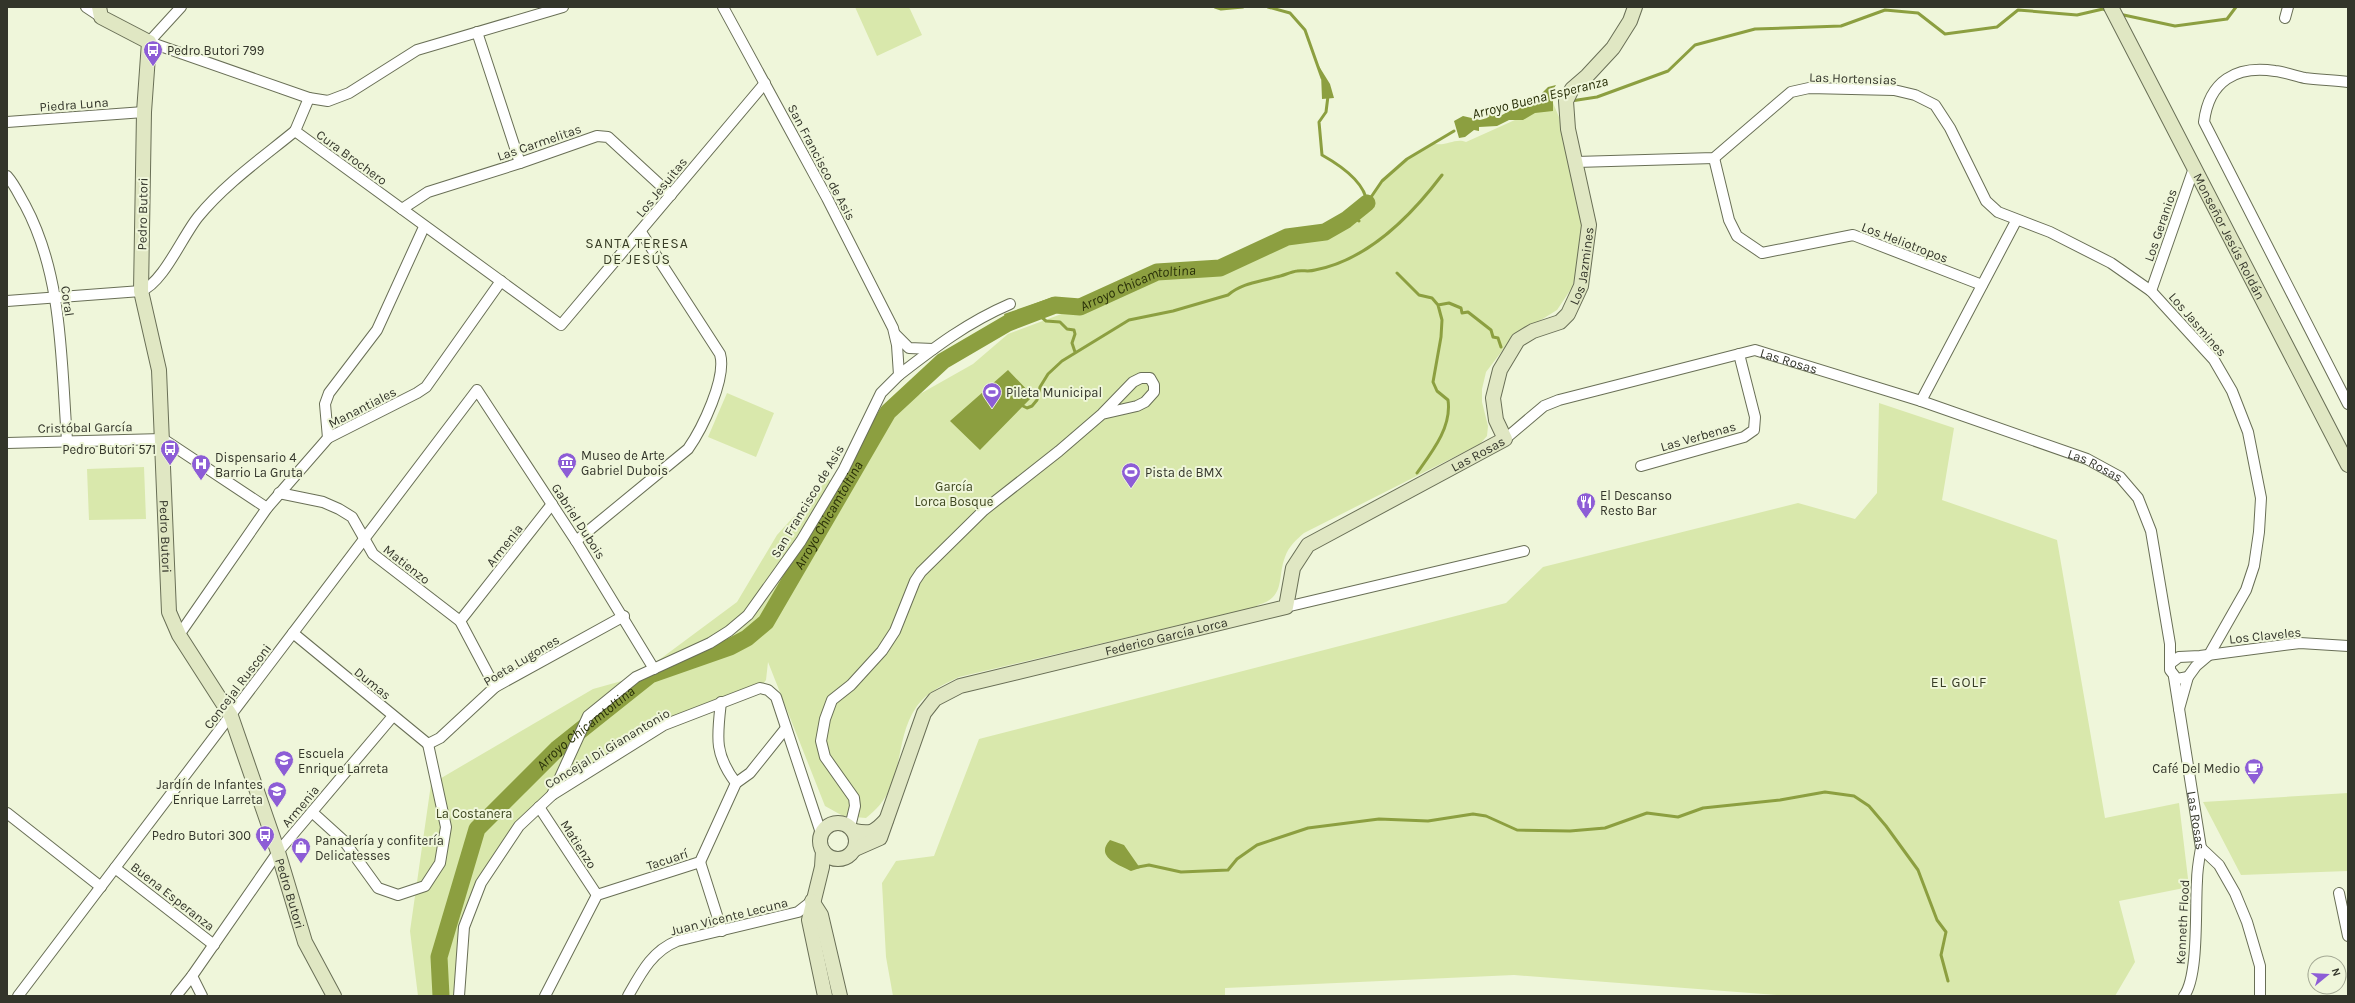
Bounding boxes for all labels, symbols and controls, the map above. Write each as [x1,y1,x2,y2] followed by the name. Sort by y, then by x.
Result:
[142,39,164,67] bus stop icon: Pedro Butori 799
[167,43,264,58] place label: Pedro Butori 799
[1809,69,1897,88] street label: Las Hortensias
[1470,72,1610,123] water label: Arroyo Buena Esperanza
[39,95,109,114] street label: Piedra Luna
[785,102,859,223] street label: San Francisco de Asis
[495,121,583,164] street label: Las Carmelitas
[313,127,390,188] street label: Cura Brochero
[633,154,690,220] street label: Los Jesuitas
[2190,171,2268,302] street label: Monseñor Jesús Roldán
[134,177,151,251] street label: Pedro Butori
[2141,187,2180,263] street label: Los Geranios
[1860,219,1950,266] street label: Los Heliotropos
[1566,226,1597,307] street label: Los Jazmines
[585,235,689,268] district label: SANTA TERESA DE JESÚS
[1077,262,1196,315] water label: Arroyo Chicamtoltina
[58,285,77,317] street label: Coral
[2166,289,2230,359] street label: Los Jasmines
[1758,345,1819,377] street label: Las Rosas
[981,381,1003,409] sports icon: Pileta Municipal
[326,384,399,431] street label: Manantiales
[1006,385,1102,400] place label: Pileta Municipal
[37,419,133,436] street label: Cristóbal García
[1659,419,1738,454] street label: Las Verbenas
[1448,433,1508,475] street label: Las Rosas
[159,438,181,466] bus stop icon: Pedro Butori 571
[62,442,156,457] place label: Pedro Butori 571
[768,442,847,561] street label: San Francisco de Asis
[2066,446,2125,485] street label: Las Rosas
[581,448,668,478] place label: Museo de Arte Gabriel Dubois
[215,450,303,480] place label: Dispensario 4 Barrio La Gruta
[556,451,578,479] museum icon: Museo de Arte Gabriel Dubois
[190,453,212,481] hospital icon: Dispensario 4 Barrio La Gruta
[790,458,867,573] water label: Arroyo Chicamtoltina
[1120,461,1142,489] sports icon: Pista de BMX
[1145,465,1223,480] place label: Pista de BMX
[915,479,994,510] park label: García Lorca Bosque
[549,481,609,562] street label: Gabriel Dubois
[1600,488,1672,518] place label: El Descanso Resto Bar
[1575,491,1597,519] restaurant icon: El Descanso Resto Bar
[156,500,174,573] street label: Pedro Butori
[483,521,526,570] street label: Armenia
[381,542,433,587] street label: Matienzo
[1103,614,1229,659] street label: Federico García Lorca
[2228,624,2302,647] street label: Los Claveles
[481,632,562,689] street label: Poeta Lugones
[201,641,274,732] street label: Concejal Rusconi
[351,664,394,703] street label: Dumas
[1931,674,1987,691] district label: EL GOLF
[533,683,638,774] water label: Arroyo Chicamtoltina
[542,705,672,792] street label: Concejal Di Gianantonio
[298,746,388,777] place label: Escuela Enrique Larreta
[273,749,295,777] school or university icon: Escuela Enrique Larreta
[2243,757,2265,785] cafe icon: Café Del Medio
[2152,761,2240,776] place label: Café Del Medio
[157,777,263,808] place label: Jardín de Infantes Enrique Larreta
[266,780,288,808] school or university icon: Jardín de Infantes Enrique Larreta
[279,782,322,830] street label: Armenia
[2184,790,2208,851] street label: Las Rosas
[436,806,512,821] park label: La Costanera
[557,817,600,871] street label: Matienzo
[254,824,276,852] bus stop icon: Pedro Butori 300
[152,828,251,843] place label: Pedro Butori 300
[315,833,444,863] place label: Panadería y confitería Delicatesses
[290,836,312,864] shop icon: Panadería y confitería Delicatesses
[644,846,690,873] street label: Tacuarí
[272,856,308,930] street label: Pedro Butori
[128,859,218,934] street label: Buena Esperanza
[2173,879,2192,965] street label: Kenneth Flood
[669,895,789,938] street label: Juan Vicente Lecuna
[2307,955,2347,995] north arrow
[2329,966,2343,978] text: N

